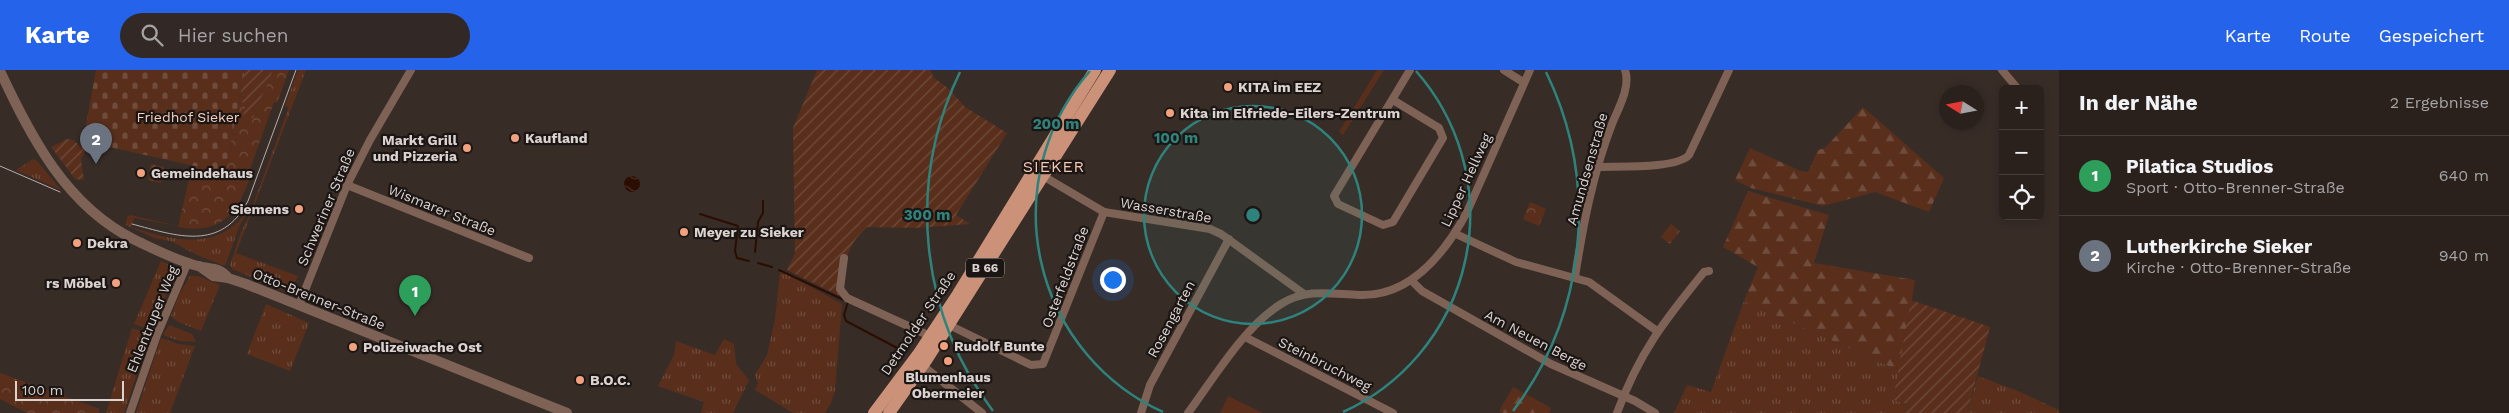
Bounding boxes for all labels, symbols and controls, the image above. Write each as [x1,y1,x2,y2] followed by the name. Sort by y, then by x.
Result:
[120,13,470,58] search box
[25,21,90,49] text: Karte
[138,21,166,49] icon: search
[178,24,288,47] text: Hier suchen
[2225,25,2271,46] text: Karte
[2299,25,2351,46] text: Route
[2379,25,2484,46] text: Gespeichert
[1238,79,1321,95] place label: KITA im EEZ
[1222,81,1234,93] marker: KITA im EEZ
[1939,85,1984,130] north arrow
[1999,85,2044,220] map controls
[1999,85,2044,130] button: +
[2079,90,2198,115] text: In der Nähe
[2390,93,2489,112] text: 2 Ergebnisse
[1180,105,1400,121] place label: Kita im Elfriede-Eilers-Zentrum
[1164,107,1176,119] marker: Kita im Elfriede-Eilers-Zentrum
[136,109,240,125] park label: Friedhof Sieker
[1563,111,1611,227] street label: Amundsenstraße
[1033,115,1079,133] text: 200 m
[80,123,112,164] pin: 2
[1154,129,1198,147] text: 100 m
[525,130,587,146] place label: Kaufland
[1437,130,1495,229] street label: Lipper Hellweg
[1999,130,2044,175] button: −
[373,132,458,164] place label: Markt Grill und Pizzeria
[509,132,521,144] marker: Kaufland
[461,142,473,154] marker: Markt Grill und Pizzeria
[294,146,358,268] street label: Schweriner Straße
[2126,155,2273,178] text: Pilatica Studios
[1023,157,1085,176] district label: SIEKER
[151,165,254,181] place label: Gemeindehaus
[2092,166,2098,185] text: 1
[2439,166,2489,185] text: 640 m
[135,167,147,179] marker: Gemeindehaus
[1999,175,2044,220] button: locate
[2126,178,2345,197] text: Sport · Otto-Brenner-Straße
[386,181,498,239] street label: Wismarer Straße
[1119,194,1213,226] street label: Wasserstraße
[230,201,290,217] place label: Siemens
[293,203,305,215] marker: Siemens
[904,206,950,224] text: 300 m
[1244,206,1262,224] centre of rings
[694,224,804,240] place label: Meyer zu Sieker
[1038,224,1092,330] street label: Osterfeldstraße
[678,226,690,238] marker: Meyer zu Sieker
[87,235,129,251] place label: Dekra
[2126,235,2312,258] text: Lutherkirche Sieker
[71,237,83,249] marker: Dekra
[2090,246,2100,265] text: 2
[2439,246,2489,265] text: 940 m
[966,258,1004,278] road number: B 66
[2126,258,2351,277] text: Kirche · Otto-Brenner-Straße
[123,263,181,375] street label: Ehlentruper Weg
[250,265,388,333] street label: Otto-Brenner-Straße
[1100,267,1126,293] your location
[877,268,959,378] street label: Detmolder Straße
[46,275,106,291] place label: rs Möbel
[399,275,431,316] pin: 1
[110,277,122,289] marker: rs Möbel
[1144,278,1198,360] street label: Rosengarten
[1482,306,1590,374] street label: Am Neuen Berge
[1276,334,1374,394] street label: Steinbruchweg
[954,338,1045,354] place label: Rudolf Bunte
[363,339,482,355] place label: Polizeiwache Ost
[938,340,950,352] marker: Rudolf Bunte
[347,341,359,353] marker: Polizeiwache Ost
[942,355,954,367] marker: Blumenhaus Obermeier
[905,369,991,401] place label: Blumenhaus Obermeier
[590,372,630,388] place label: B.O.C.
[574,374,586,386] marker: B.O.C.
[15,378,124,401] scale bar
[22,382,63,398] text: 100 m

